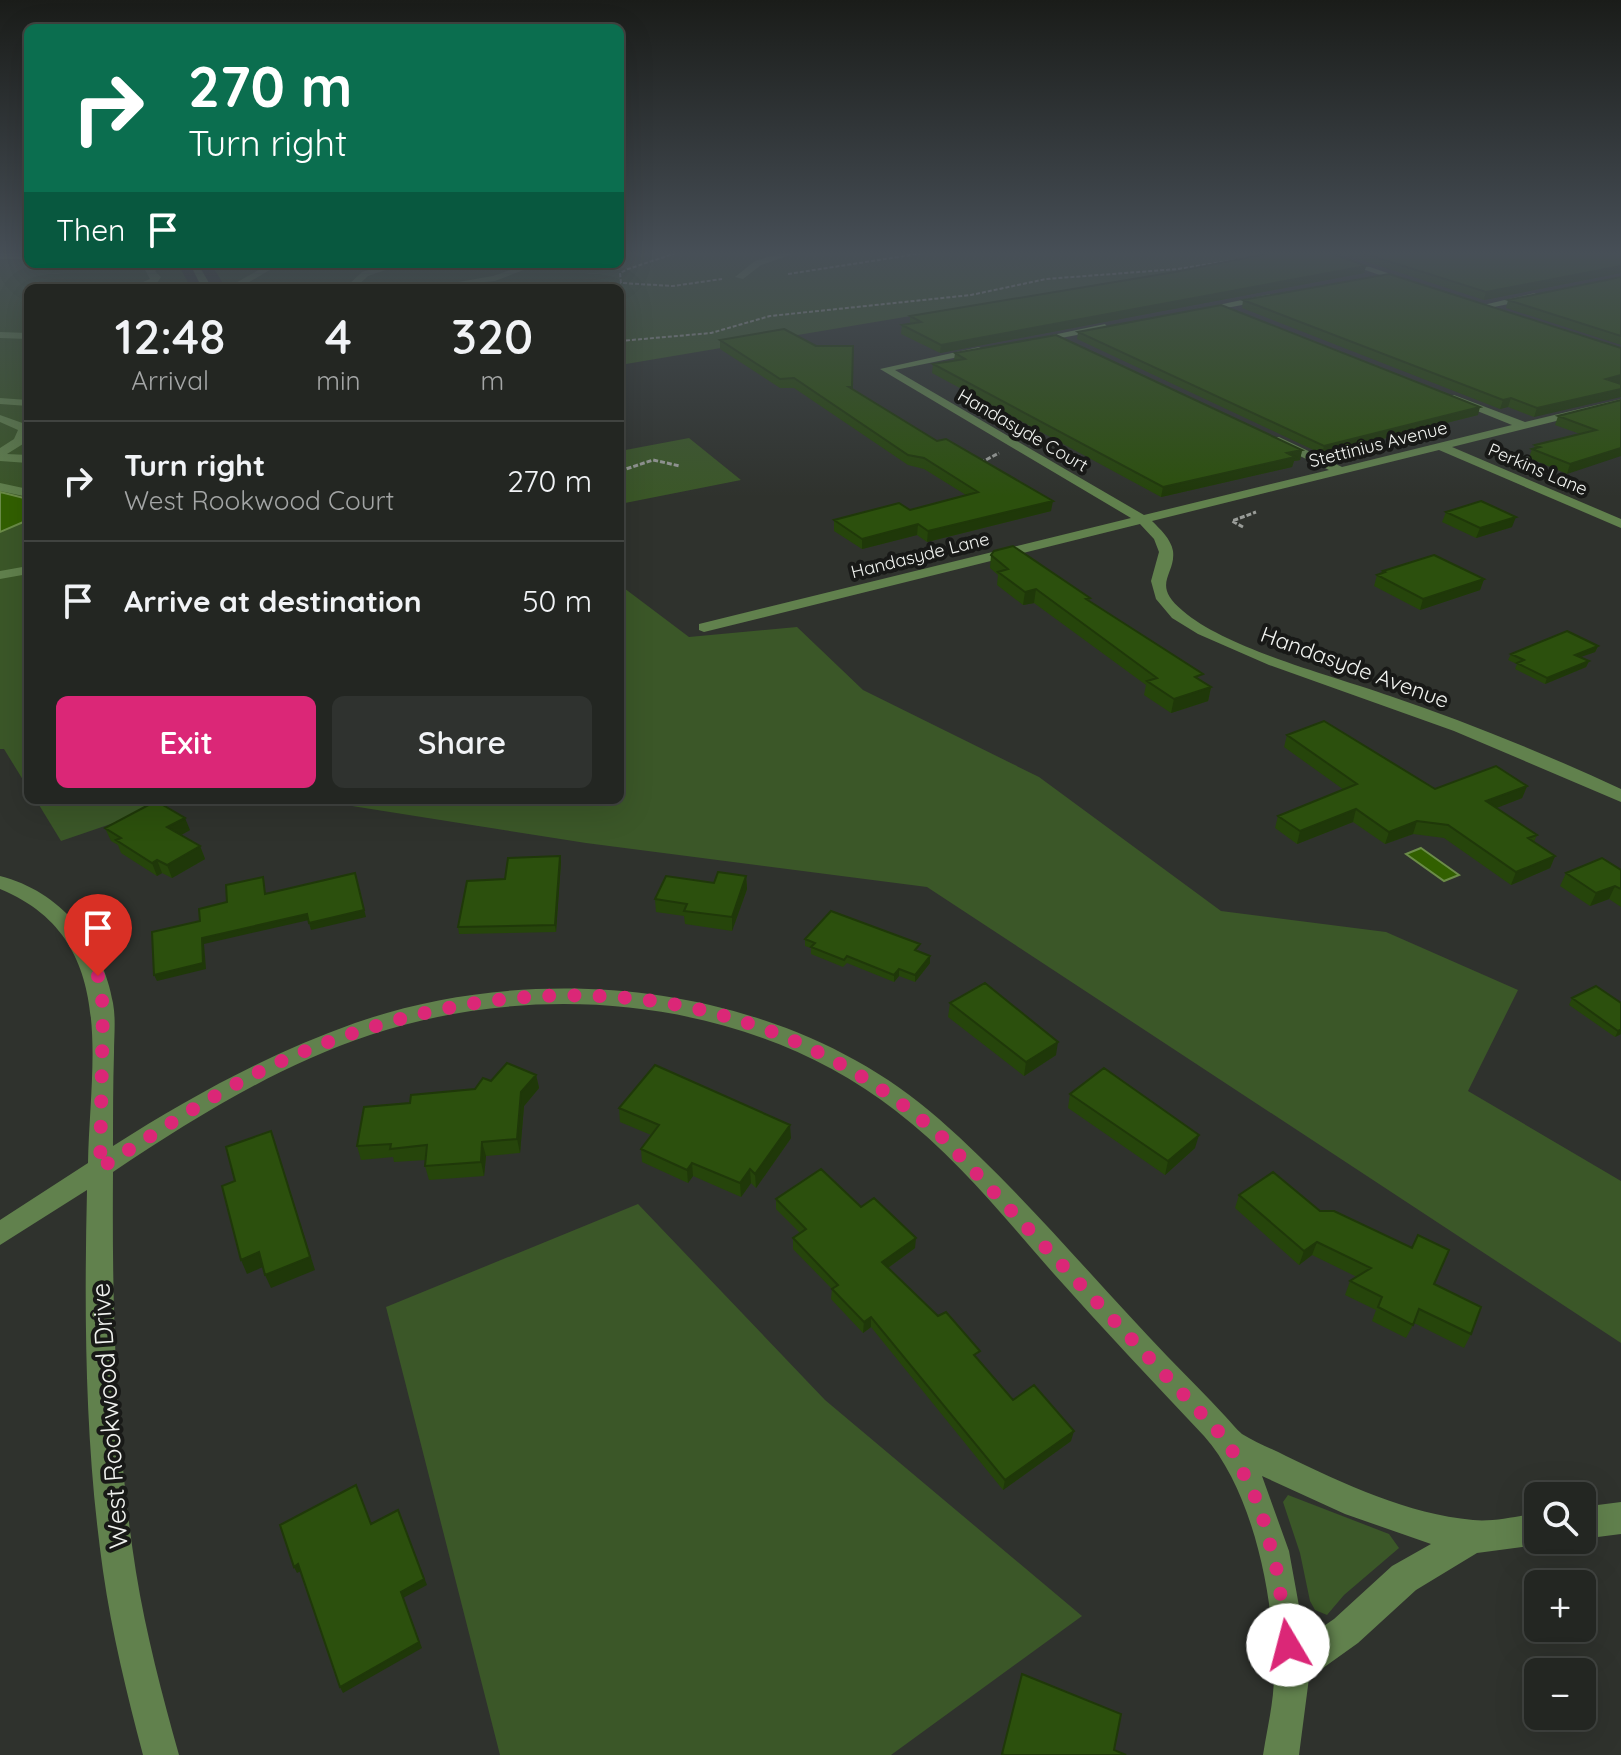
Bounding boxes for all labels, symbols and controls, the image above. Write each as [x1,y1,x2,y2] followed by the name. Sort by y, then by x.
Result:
[188,51,352,121] text: 270 m
[56,56,160,160] icon: right
[188,120,347,165] text: Turn right
[141,208,185,252] icon: arrive
[56,211,125,249] text: Then
[115,306,225,366] text: 12:48
[325,306,352,366] text: 4
[451,306,533,366] text: 320
[131,364,209,397] text: Arrival
[316,364,361,397] text: min
[480,364,504,397] text: m
[954,383,1092,477] street label: Handasyde Court
[1306,416,1450,472] street label: Stettinius Avenue
[1485,438,1591,500] street label: Perkins Lane
[124,446,265,484] text: Turn right
[56,459,100,503] icon: right
[507,462,592,500] text: 270 m
[124,484,394,517] text: West Rookwood Court
[848,527,992,583] street label: Handasyde Lane
[56,579,100,623] icon: arrive
[124,582,422,620] text: Arrive at destination
[522,582,592,620] text: 50 m
[1257,620,1453,714] street label: Handasyde Avenue
[56,696,316,788] button: Exit
[332,696,592,788] button: Share
[64,894,132,976] pin
[76,906,120,950] icon: arrive
[83,1282,135,1550] street label: West Rookwood Drive
[1524,1482,1596,1730] map controls
[1524,1482,1596,1554] button: search
[1524,1570,1596,1642] button: +
[1246,1603,1330,1687] position arrow
[1524,1658,1596,1730] button: −

